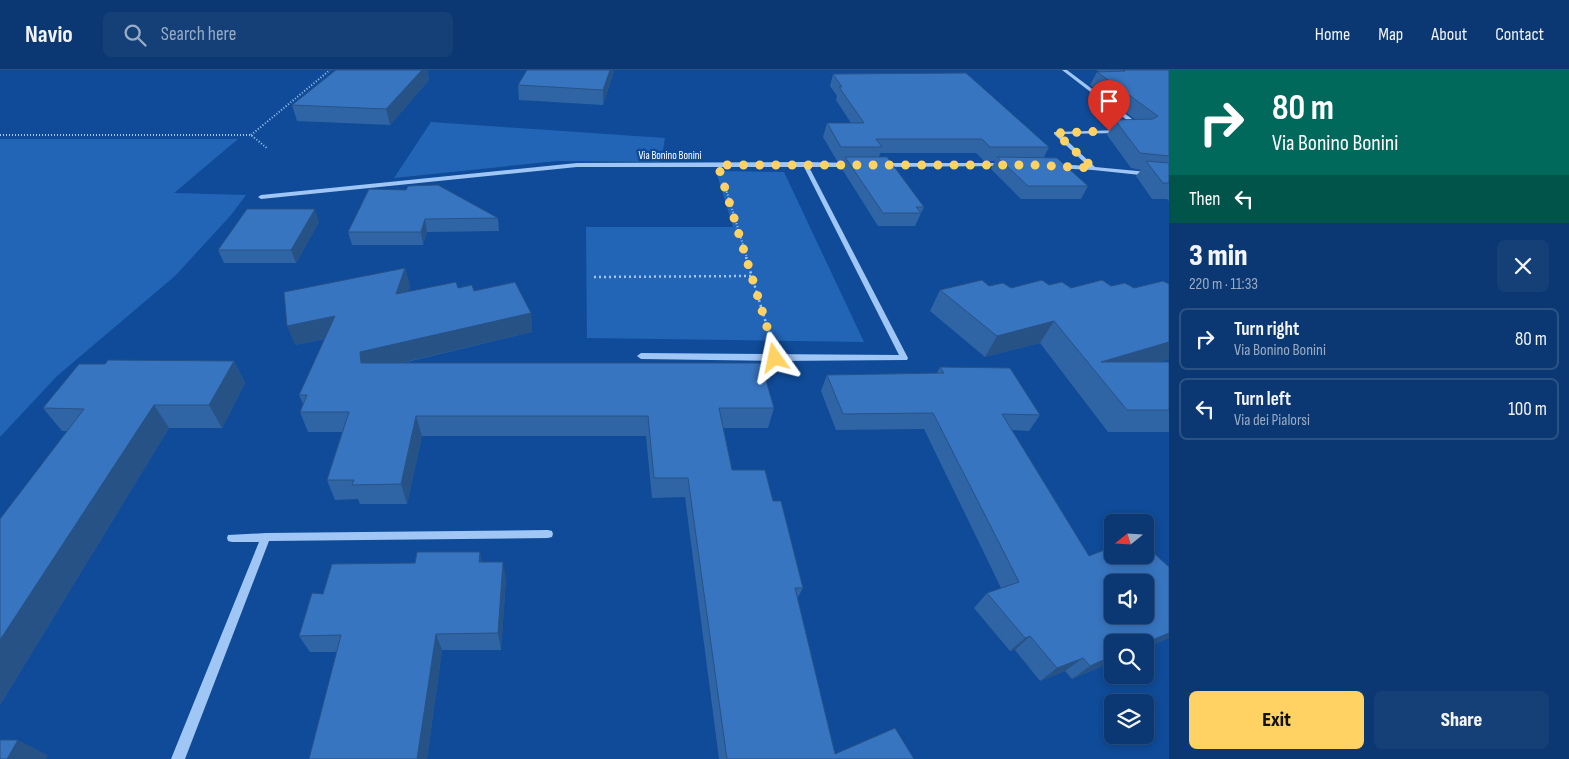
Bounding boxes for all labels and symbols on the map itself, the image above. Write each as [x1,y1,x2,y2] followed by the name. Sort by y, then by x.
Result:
[1088,80,1130,131] pin
[638,149,702,162] street label: Via Bonino Bonini
[748,331,800,383] position arrow
[1104,514,1154,564] north arrow

